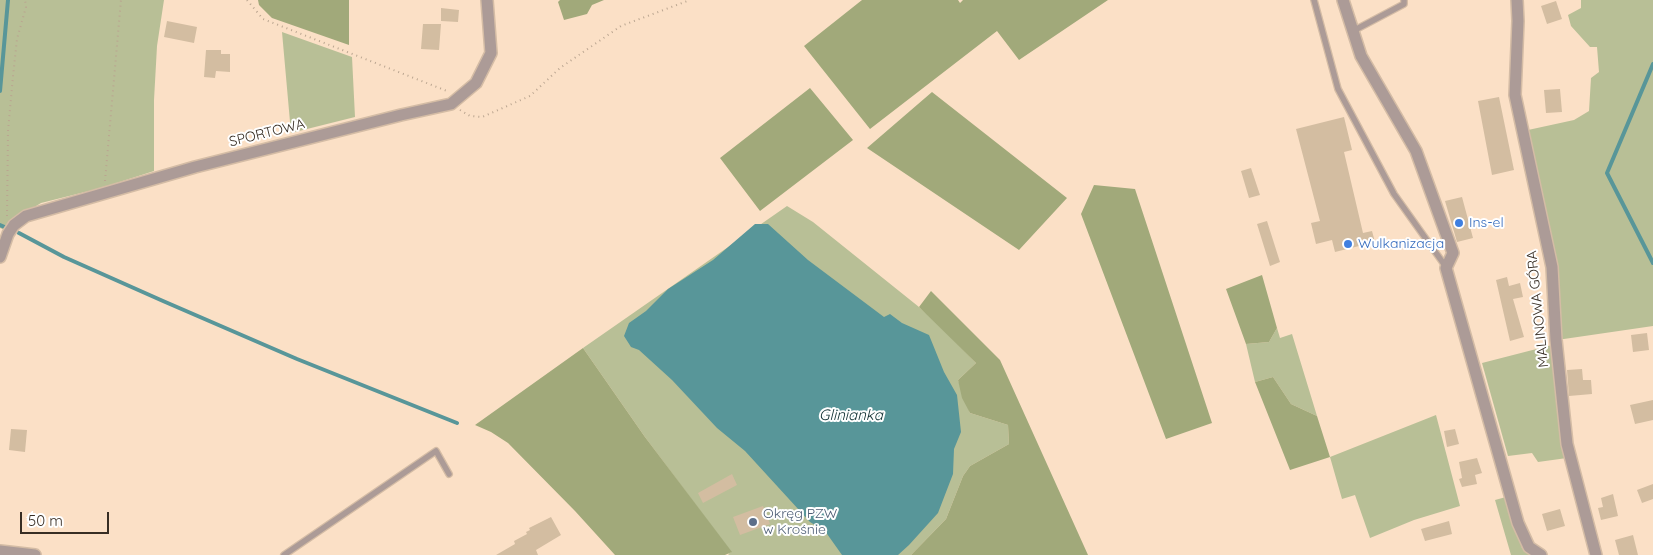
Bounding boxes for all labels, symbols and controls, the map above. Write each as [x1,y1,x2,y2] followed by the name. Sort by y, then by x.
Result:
[228,116,306,150] street label: SPORTOWA
[1469,215,1504,231] place label: Ins-el
[1453,217,1465,229] marker: Ins-el
[1358,236,1444,252] place label: Wulkanizacja
[1342,238,1354,250] marker: Wulkanizacja
[1524,250,1552,368] street label: MALINOWA GÓRA
[819,406,883,424] water label: Glinianka
[22,502,111,534] scale bar
[763,506,837,538] place label: Okręg PZW w Krośnie
[28,511,63,530] text: 50 m
[747,516,759,528] marker: Okręg PZW w Krośnie

